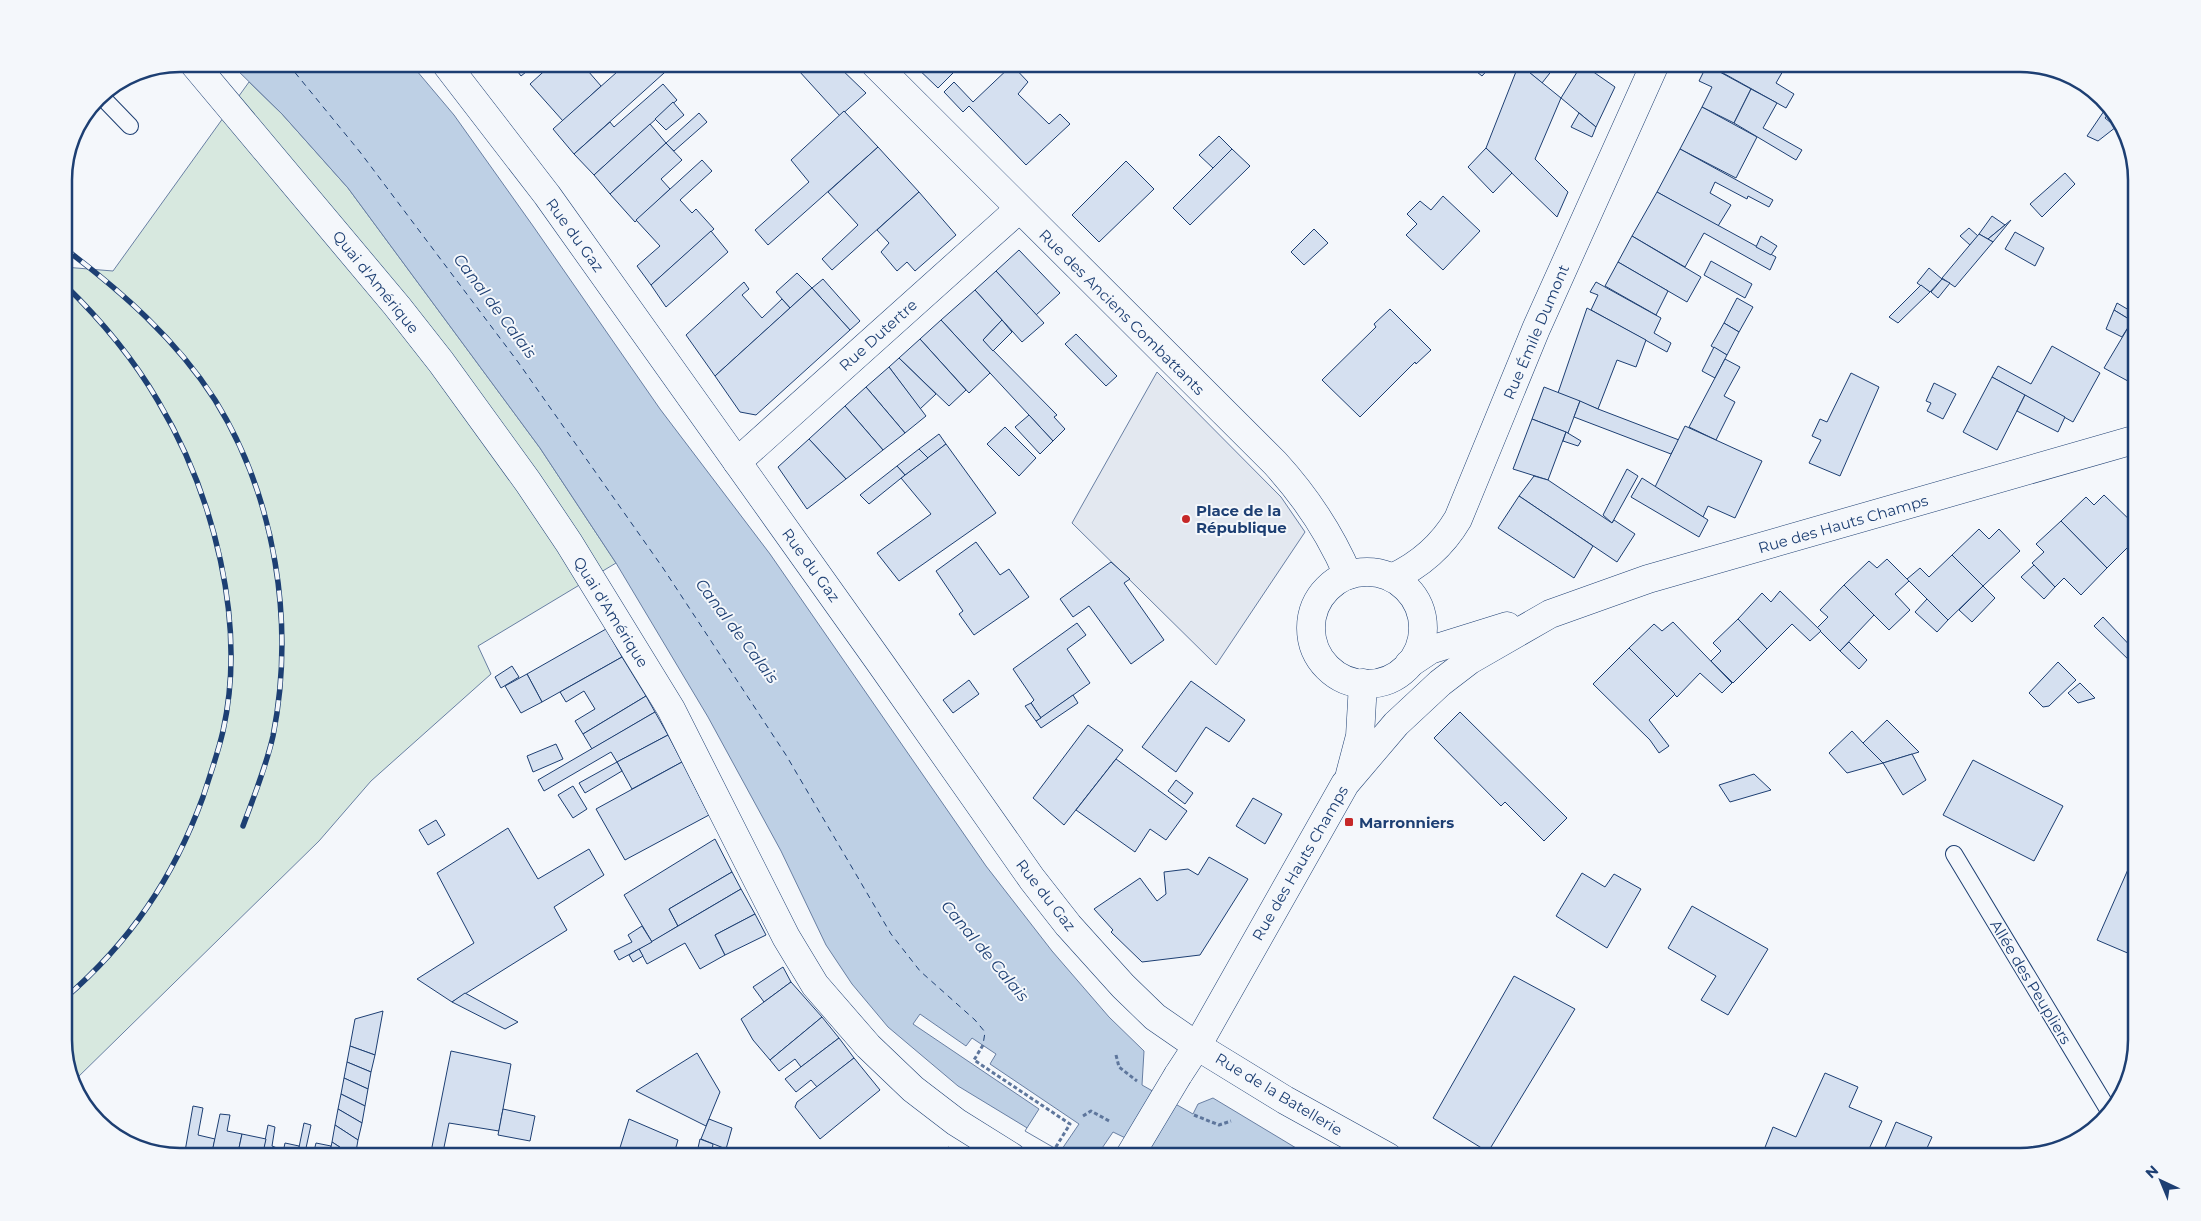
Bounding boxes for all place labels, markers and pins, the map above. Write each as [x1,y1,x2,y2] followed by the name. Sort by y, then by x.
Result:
[1196,501,1287,537] place label: Place de la République
[1180,513,1192,525] marker: Place de la République
[1359,813,1454,832] place label: Marronniers
[1343,816,1355,828] marker: Marronniers

